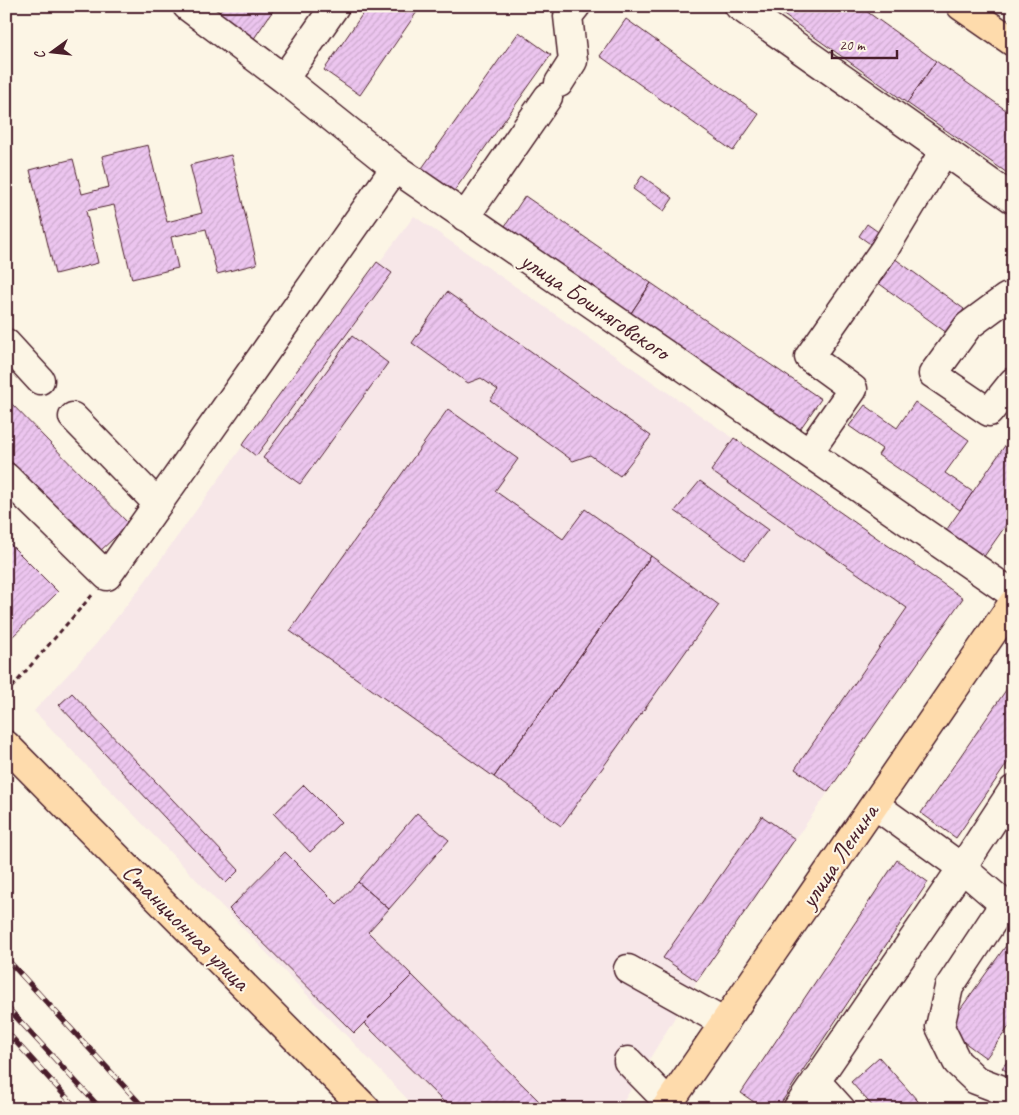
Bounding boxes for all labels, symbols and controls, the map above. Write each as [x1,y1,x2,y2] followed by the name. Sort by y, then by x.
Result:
[28,28,78,78] north arrow
[832,28,896,60] scale bar
[839,36,866,55] text: 20 m
[30,48,49,61] text: С
[513,243,678,369] street label: улица Бошняговского
[791,796,887,916] street label: улица Ленина
[115,856,258,999] street label: Станционная улица

